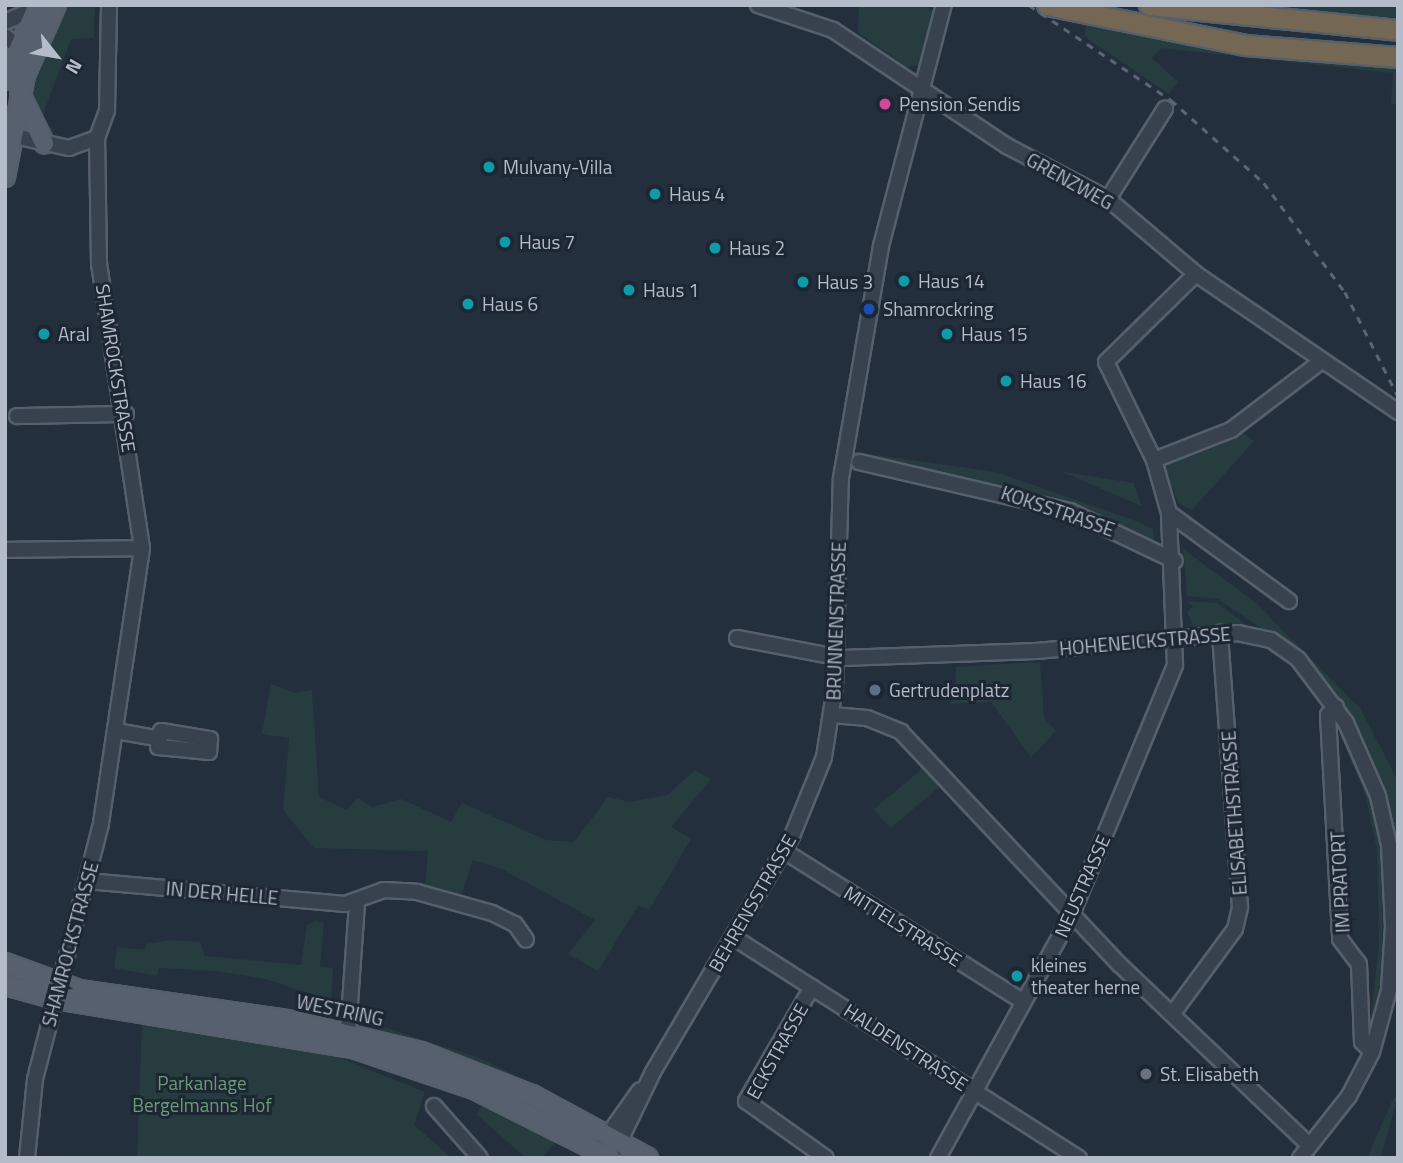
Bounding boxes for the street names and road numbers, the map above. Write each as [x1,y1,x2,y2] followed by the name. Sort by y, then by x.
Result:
[1023,148,1117,214] street label: GRENZWEG
[91,282,141,454] street label: SHAMROCKSTRASSE
[998,481,1118,541] street label: KOKSSTRASSE
[822,541,850,701] street label: BRUNNENSTRASSE
[1058,622,1232,660] street label: HOHENEICKSTRASSE
[1217,730,1251,896] street label: ELISABETHSTRASSE
[703,830,801,976] street label: BEHRENSSTRASSE
[1049,831,1115,941] street label: NEUSTRASSE
[1326,831,1354,933] street label: IM PRATORT
[37,859,103,1029] street label: SHAMROCKSTRASSE
[165,877,279,909] street label: IN DER HELLE
[840,881,966,971] street label: MITTELSTRASSE
[294,990,386,1030] street label: WESTRING
[840,998,972,1096] street label: HALDENSTRASSE
[741,999,813,1103] street label: ECKSTRASSE

